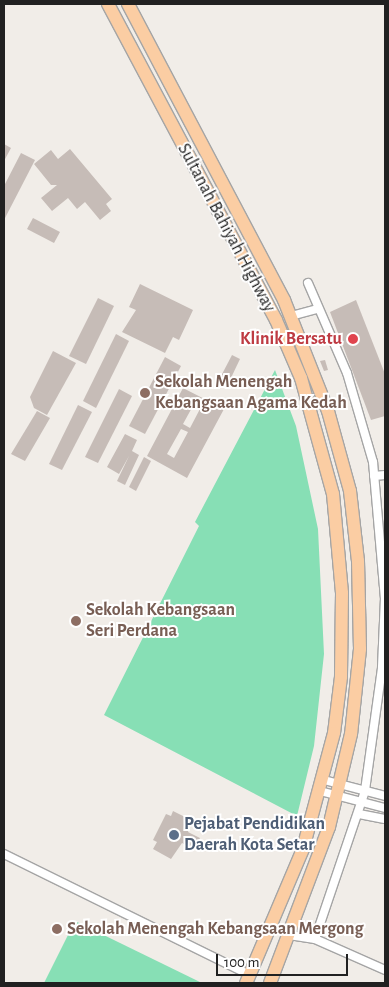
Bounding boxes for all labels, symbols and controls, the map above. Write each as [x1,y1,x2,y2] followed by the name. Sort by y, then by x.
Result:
[172,140,280,316] street label: Sultanah Bahiyah Highway
[240,328,342,350] place label: Klinik Bersatu
[346,332,360,346] marker: Klinik Bersatu
[155,372,347,414] place label: Sekolah Menengah Kebangsaan Agama Kedah
[139,387,151,399] marker: Sekolah Menengah Kebangsaan Agama Kedah
[86,600,235,642] place label: Sekolah Kebangsaan Seri Perdana
[70,615,82,627] marker: Sekolah Kebangsaan Seri Perdana
[184,814,325,856] place label: Pejabat Pendidikan Daerah Kota Setar
[168,829,180,841] marker: Pejabat Pendidikan Daerah Kota Setar
[67,918,364,940] place label: Sekolah Menengah Kebangsaan Mergong
[51,923,63,935] marker: Sekolah Menengah Kebangsaan Mergong
[219,944,352,976] scale bar
[224,955,259,970] text: 100 m

